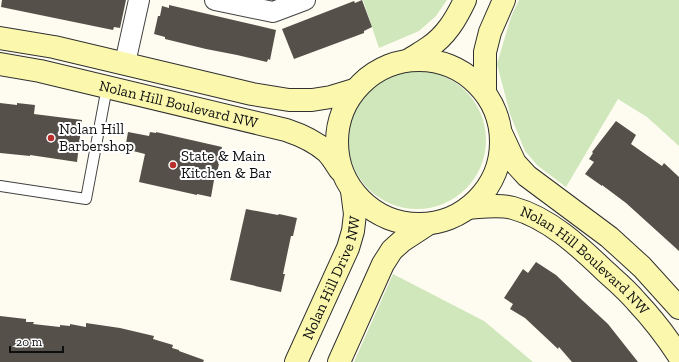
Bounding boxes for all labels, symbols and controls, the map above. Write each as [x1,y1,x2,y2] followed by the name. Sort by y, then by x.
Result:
[97,76,260,132] street label: Nolan Hill Boulevard NW
[59,120,134,155] place label: Nolan Hill Barbershop
[46,133,56,143] marker: Nolan Hill Barbershop
[181,147,272,182] place label: State & Main Kitchen & Bar
[168,160,178,170] marker: State & Main Kitchen & Bar
[518,202,653,318] street label: Nolan Hill Boulevard NW
[298,215,364,342] street label: Nolan Hill Drive NW
[10,328,63,354] scale bar
[16,335,43,349] text: 20 m

